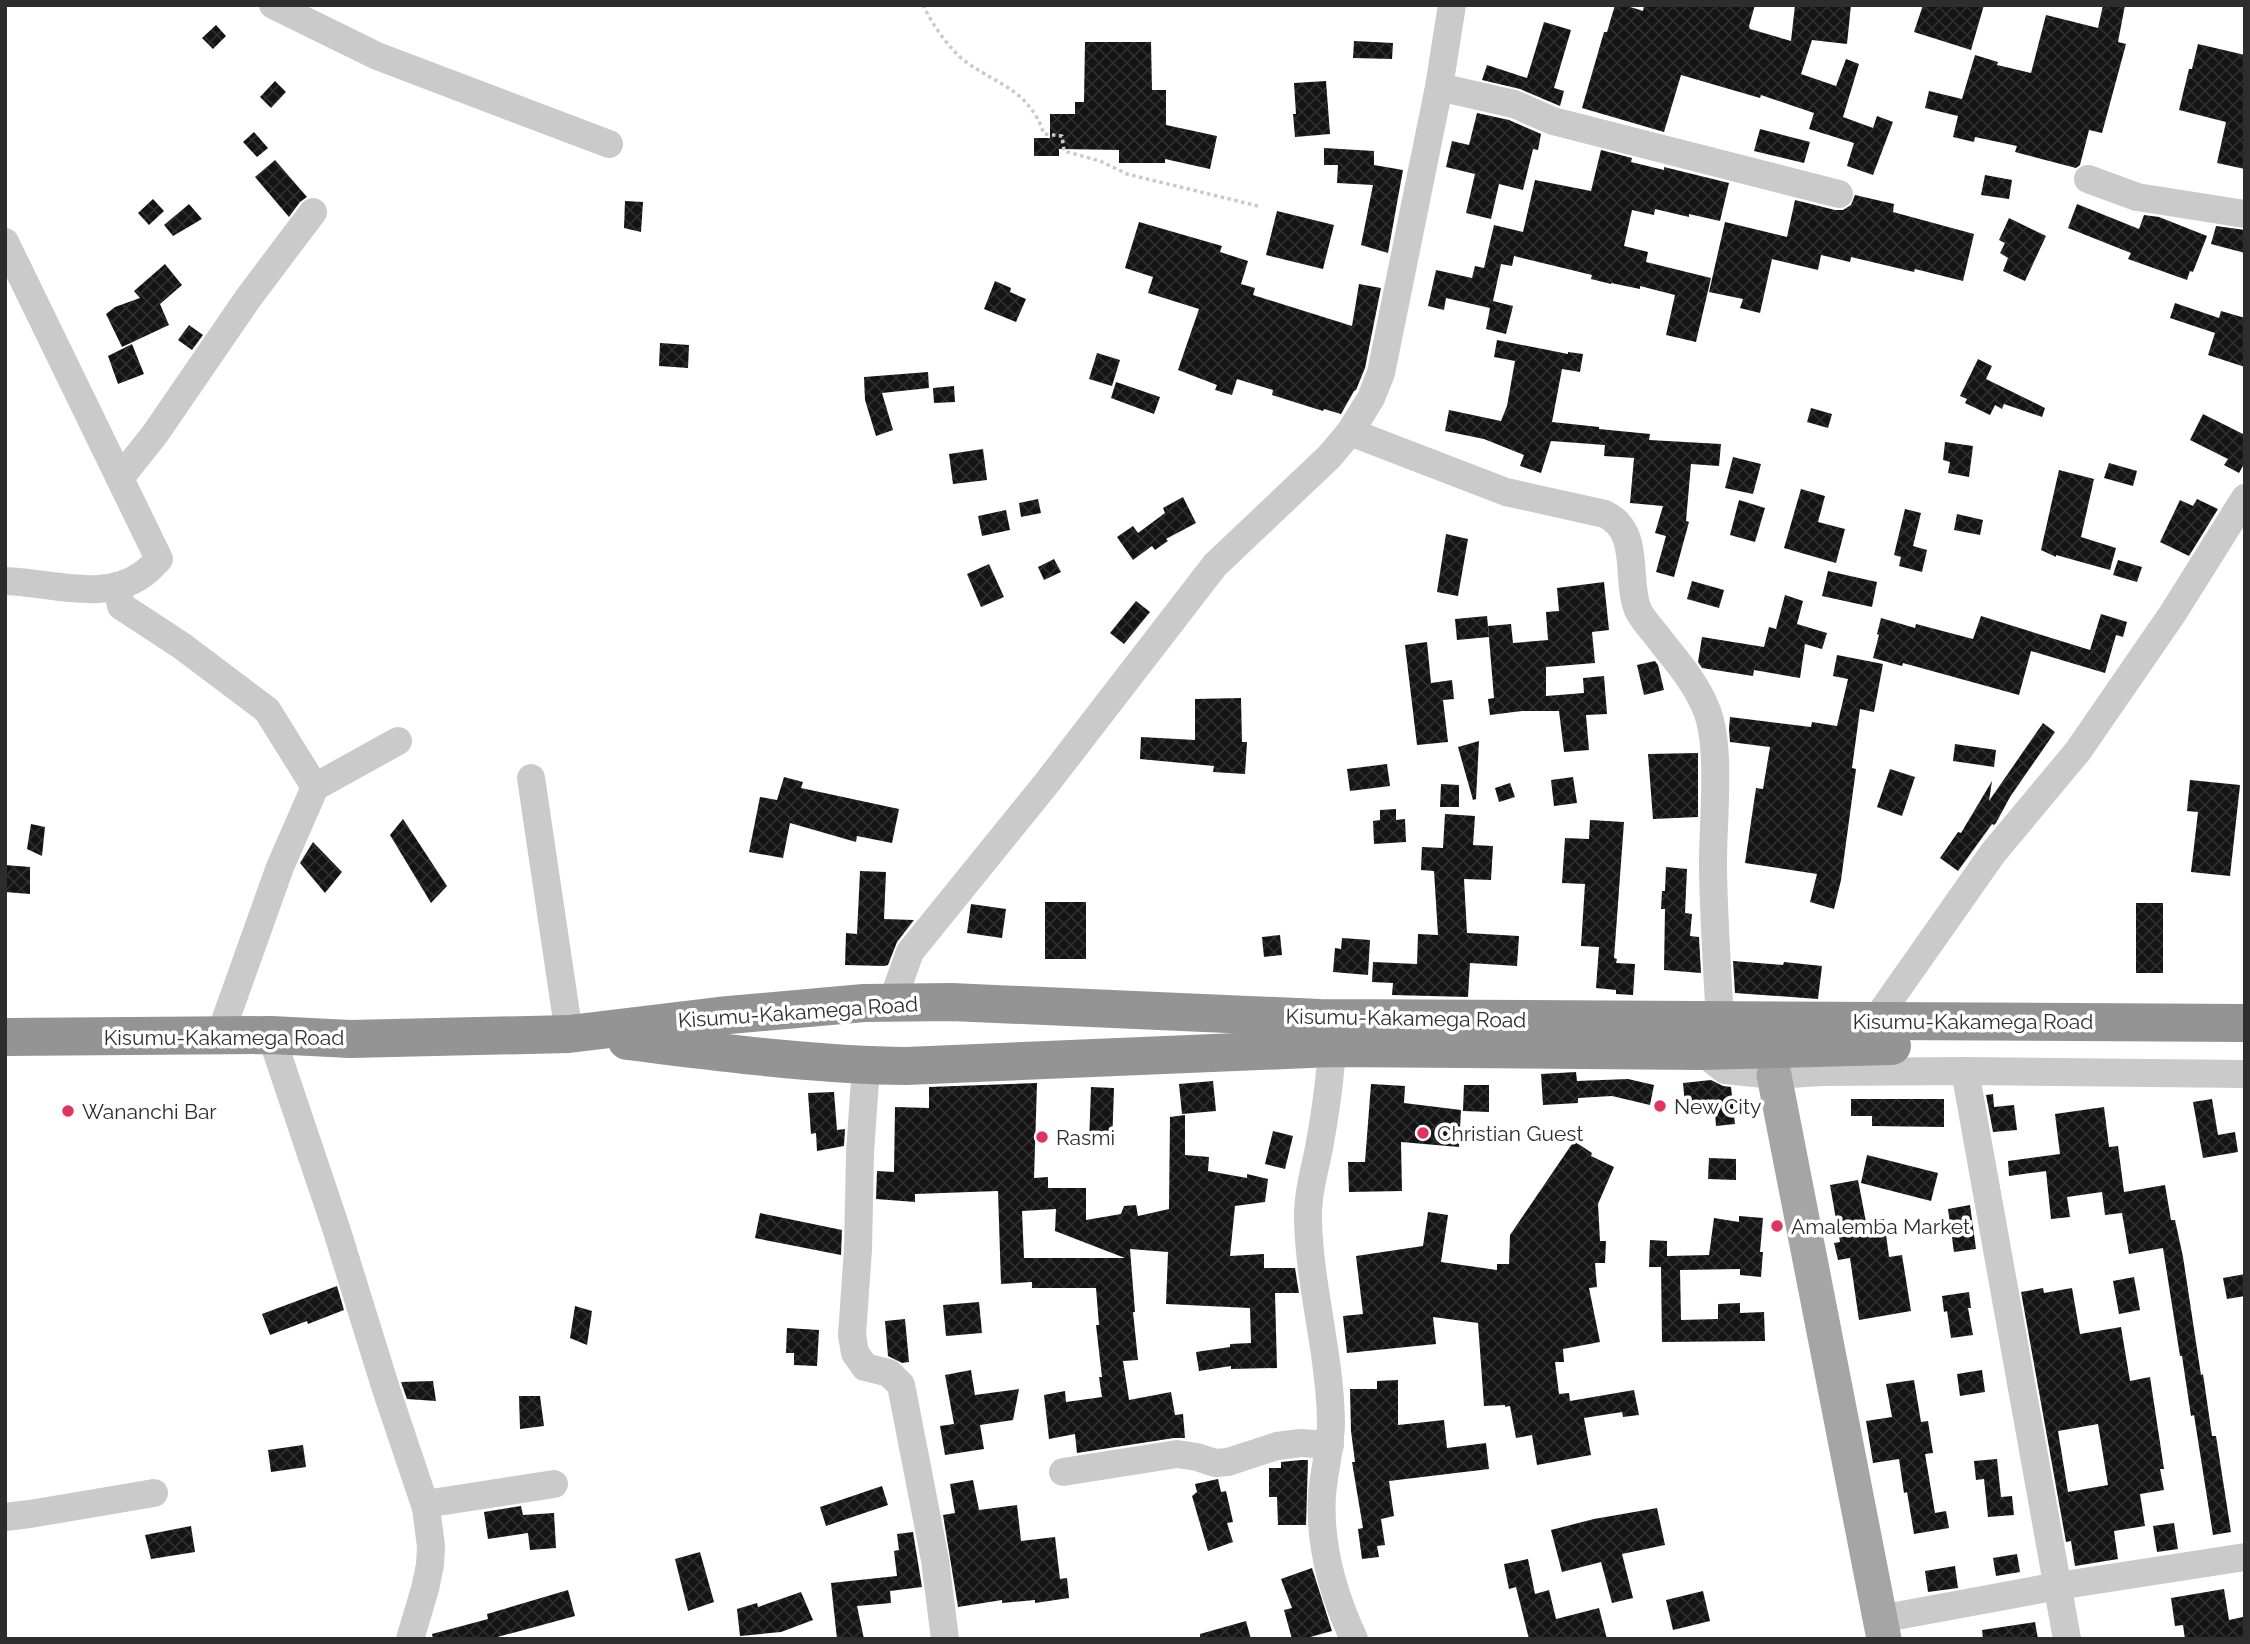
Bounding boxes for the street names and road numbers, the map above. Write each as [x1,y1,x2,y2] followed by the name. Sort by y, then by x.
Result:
[677,991,919,1033] street label: Kisumu-Kakamega Road
[1286,1003,1526,1033] street label: Kisumu-Kakamega Road
[1853,1009,2093,1034] street label: Kisumu-Kakamega Road
[104,1025,344,1050] street label: Kisumu-Kakamega Road

